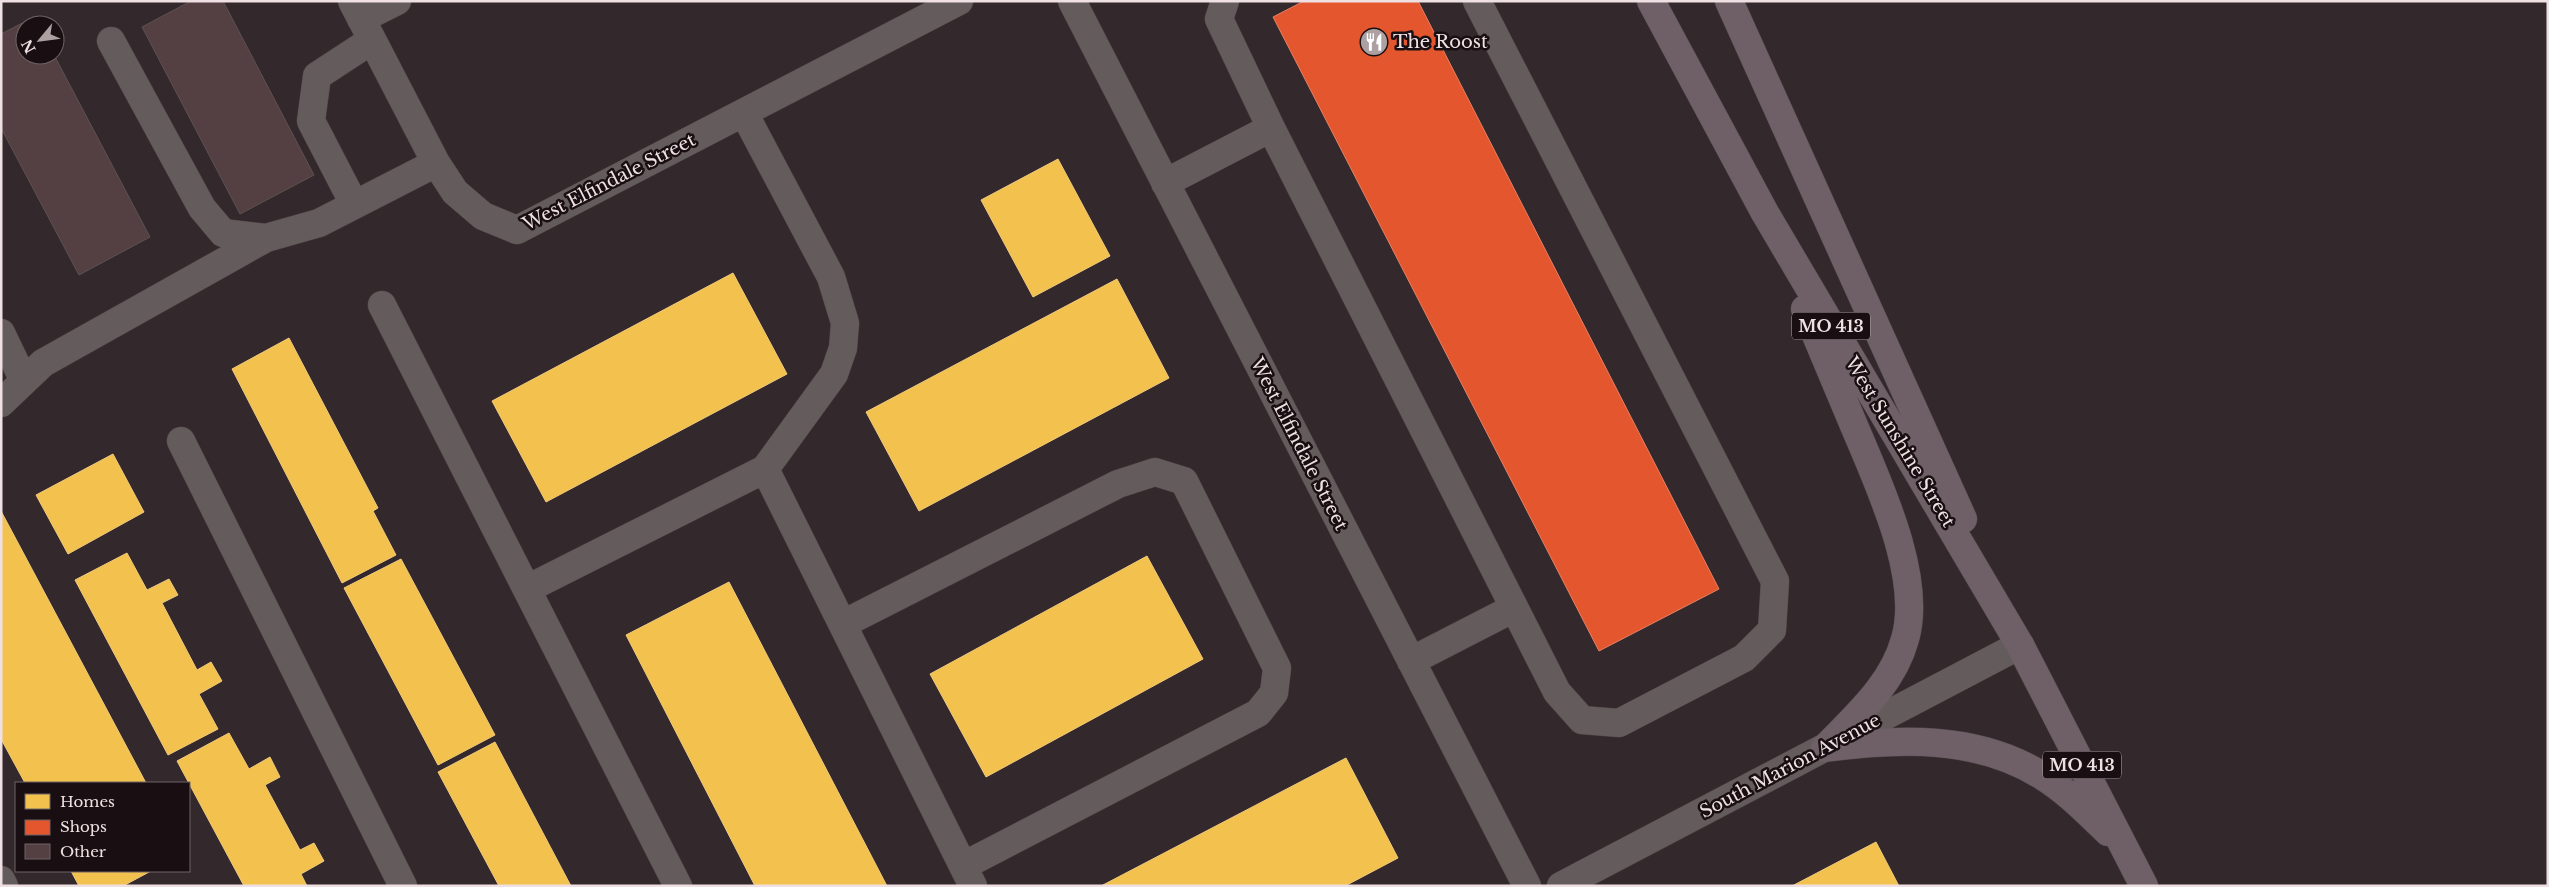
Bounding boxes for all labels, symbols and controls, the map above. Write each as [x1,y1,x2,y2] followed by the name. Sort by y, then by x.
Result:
[15,15,65,65] north arrow
[1359,27,1389,57] restaurant icon: The Roost
[1393,31,1488,53] place label: The Roost
[18,36,40,56] text: N
[518,129,699,236] street label: West Elfindale Street
[1792,312,1870,340] road number: MO 413
[1840,352,1960,531] street label: West Sunshine Street
[1245,353,1352,534] street label: West Elfindale Street
[1696,709,1884,823] street label: South Marion Avenue
[2043,752,2121,778] road number: MO 413
[15,782,190,872] legend
[60,792,115,811] text: Homes
[60,817,107,836] text: Shops
[60,842,107,861] text: Other

